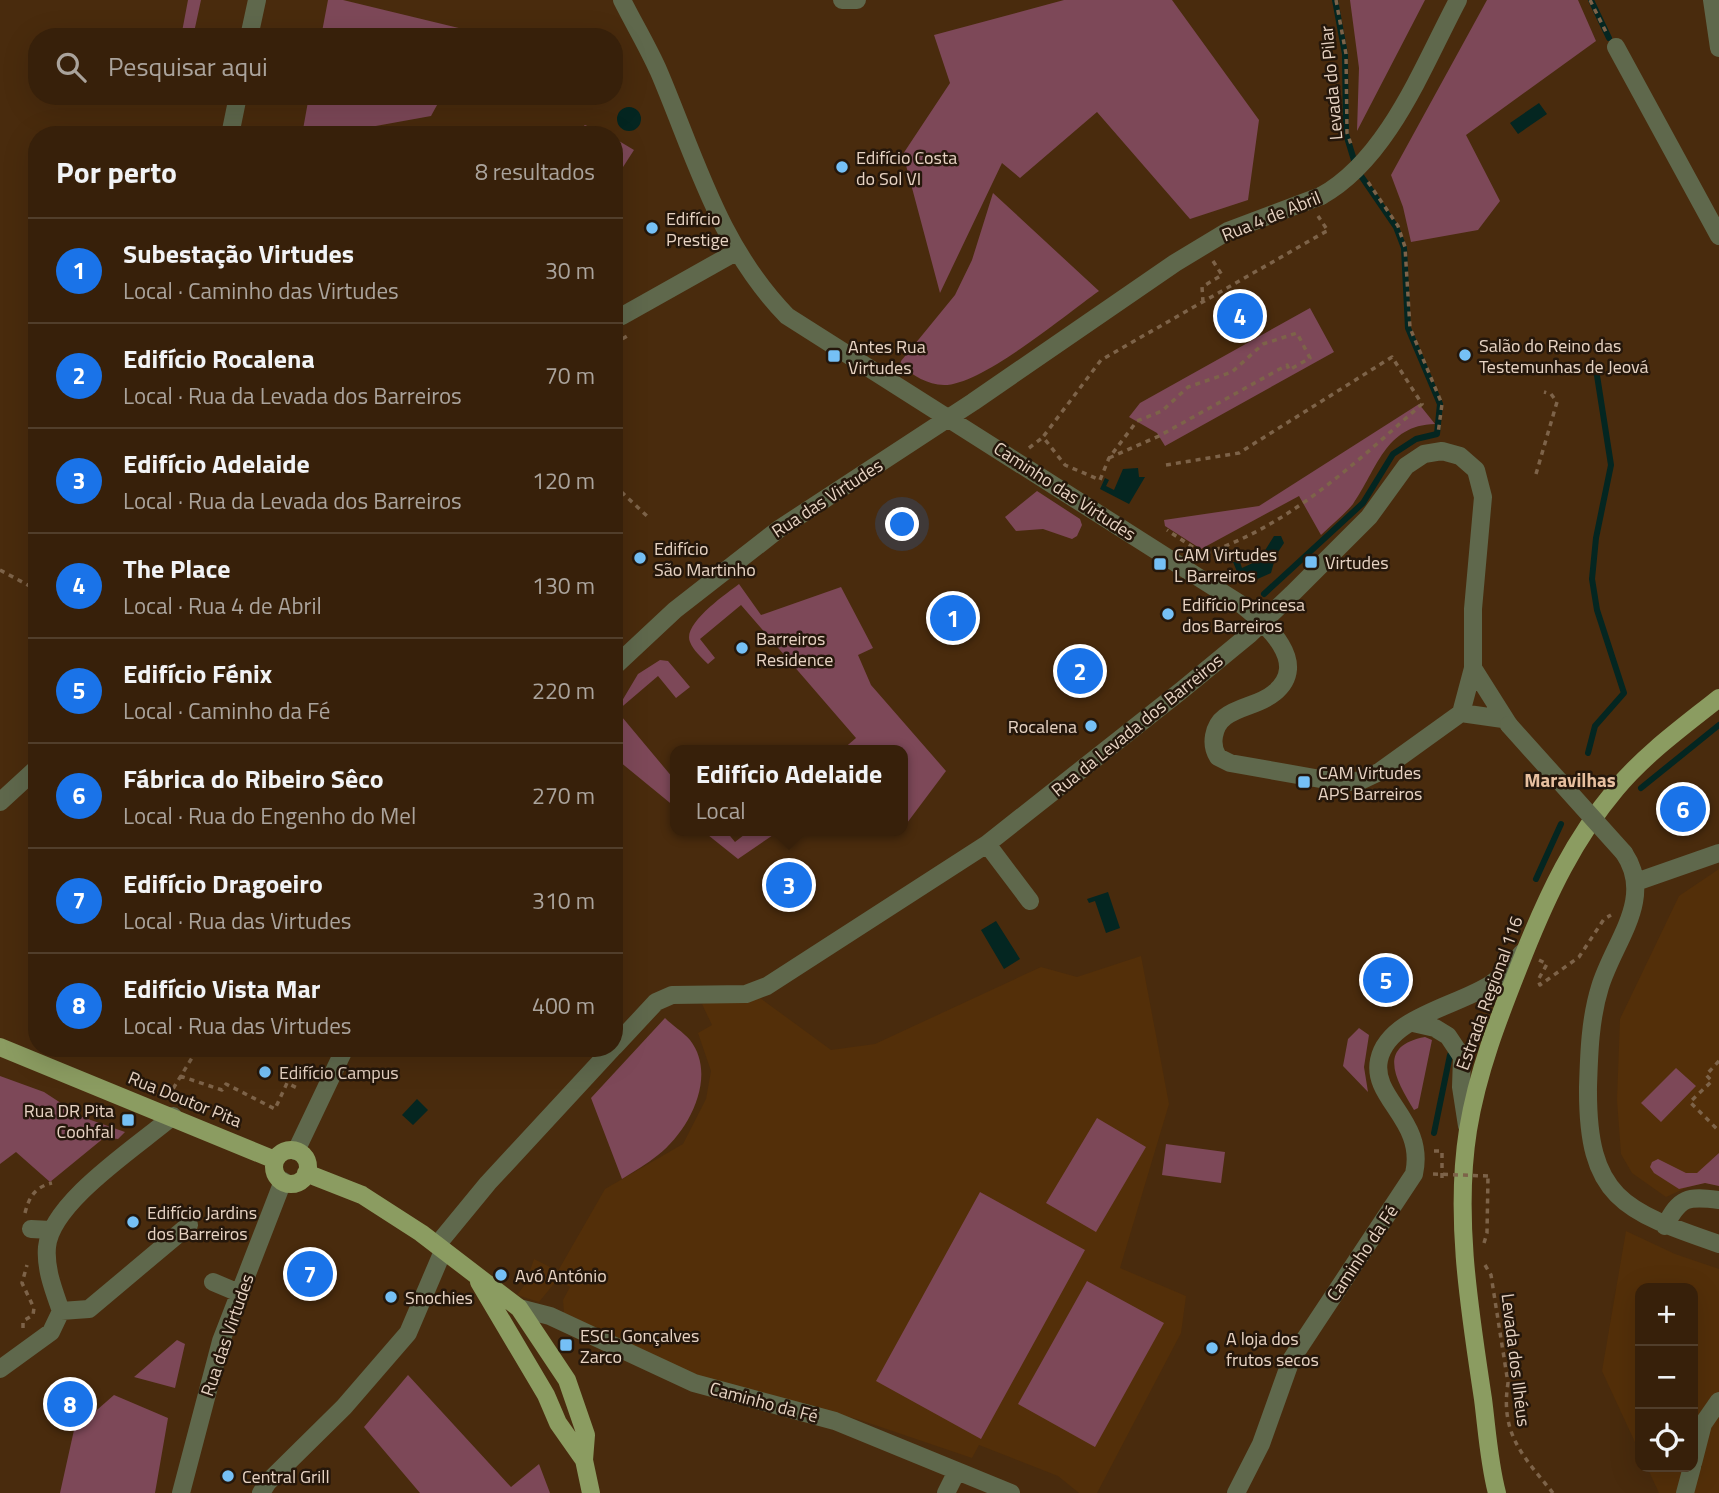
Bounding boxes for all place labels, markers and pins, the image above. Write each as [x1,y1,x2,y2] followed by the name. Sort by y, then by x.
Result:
[856,144,957,192] place label: Edifício Costa do Sol VI
[834,159,850,175] marker: Edifício Costa do Sol VI
[666,205,729,253] place label: Edifício Prestige
[644,220,660,236] marker: Edifício Prestige
[1217,290,1263,342] pin: 4
[1479,332,1649,380] place label: Salão do Reino das Testemunhas de Jeová
[848,333,926,381] place label: Antes Rua Virtudes
[1457,347,1473,363] marker: Salão do Reino das Testemunhas de Jeová
[826,348,842,364] marker: Antes Rua Virtudes
[654,535,756,583] place label: Edifício São Martinho
[1174,541,1277,589] place label: CAM Virtudes L Barreiros
[1325,549,1389,576] place label: Virtudes
[632,550,648,566] marker: Edifício São Martinho
[1303,554,1319,570] marker: Virtudes
[1152,556,1168,572] marker: CAM Virtudes L Barreiros
[1182,591,1305,639] place label: Edifício Princesa dos Barreiros
[930,592,976,644] pin: 1
[1160,606,1176,622] marker: Edifício Princesa dos Barreiros
[756,625,833,673] place label: Barreiros Residence
[734,640,750,656] marker: Barreiros Residence
[1057,645,1103,697] pin: 2
[1008,713,1077,740] place label: Rocalena
[1083,718,1099,734] marker: Rocalena
[1318,759,1422,807] place label: CAM Virtudes APS Barreiros
[1296,774,1312,790] marker: CAM Virtudes APS Barreiros
[1660,783,1706,835] pin: 6
[766,859,812,911] pin: 3
[1363,954,1409,1006] pin: 5
[279,1059,399,1086] place label: Edifício Campus
[257,1064,273,1080] marker: Edifício Campus
[24,1097,114,1145] place label: Rua DR Pita Coohfal
[120,1112,136,1128] marker: Rua DR Pita Coohfal
[147,1199,257,1247] place label: Edifício Jardins dos Barreiros
[125,1214,141,1230] marker: Edifício Jardins dos Barreiros
[287,1248,333,1300] pin: 7
[515,1262,607,1289] place label: Avó António
[493,1267,509,1283] marker: Avó António
[405,1284,473,1311] place label: Snochies
[383,1289,399,1305] marker: Snochies
[580,1322,699,1370] place label: ESCL Gonçalves Zarco
[1226,1325,1319,1373] place label: A loja dos frutos secos
[558,1337,574,1353] marker: ESCL Gonçalves Zarco
[1204,1340,1220,1356] marker: A loja dos frutos secos
[47,1378,93,1430] pin: 8
[242,1463,330,1490] place label: Central Grill
[220,1468,236,1484] marker: Central Grill

